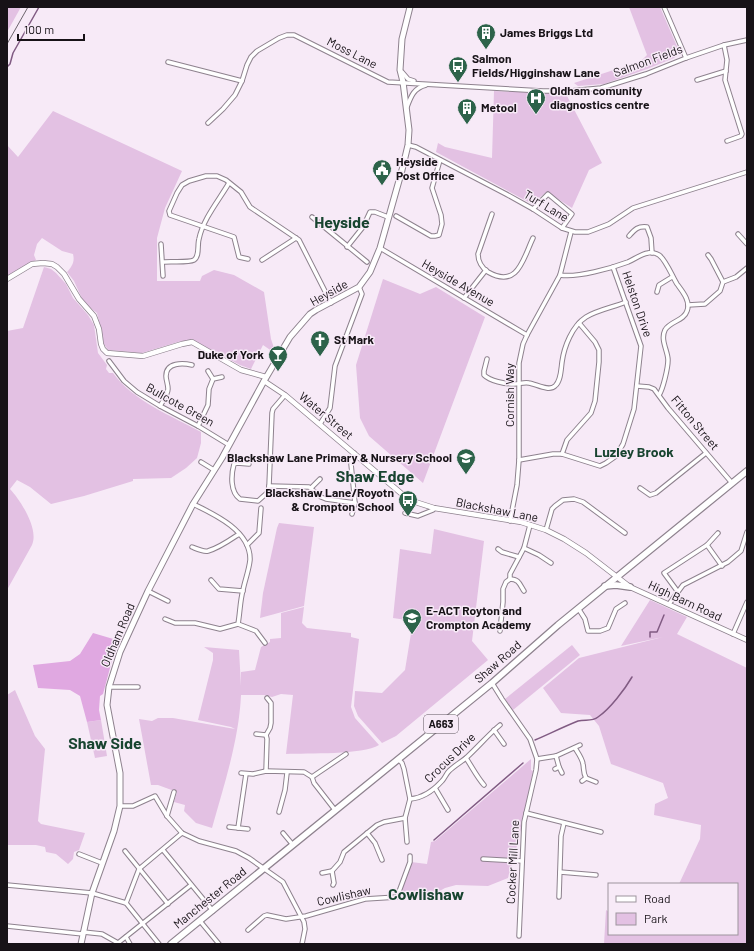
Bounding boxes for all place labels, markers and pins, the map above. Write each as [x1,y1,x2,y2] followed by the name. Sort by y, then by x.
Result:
[475,22,497,50] building icon: James Briggs Ltd
[500,25,593,39] place label: James Briggs Ltd
[472,51,601,79] place label: Salmon Fields/Higginshaw Lane
[447,55,469,83] bus stop icon: Salmon Fields/Higginshaw Lane
[550,83,650,111] place label: Oldham comunity diagnostics centre
[525,87,547,115] hospital icon: Oldham comunity diagnostics centre
[456,97,478,125] building icon: Metool
[481,100,517,114] place label: Metool
[396,154,455,182] place label: Heyside Post Office
[371,158,393,186] public building icon: Heyside Post Office
[309,329,331,357] church icon: St Mark
[334,332,375,346] place label: St Mark
[267,344,289,372] bar icon: Duke of York
[198,347,265,361] place label: Duke of York
[455,447,477,475] school or university icon: Blackshaw Lane Primary & Nursery School
[227,450,452,464] place label: Blackshaw Lane Primary & Nursery School
[265,485,394,513] place label: Blackshaw Lane/Royotn & Crompton School
[397,489,419,517] bus stop icon: Blackshaw Lane/Royotn & Crompton School
[426,603,531,631] place label: E-ACT Royton and Crompton Academy
[401,607,423,635] school or university icon: E-ACT Royton and Crompton Academy

